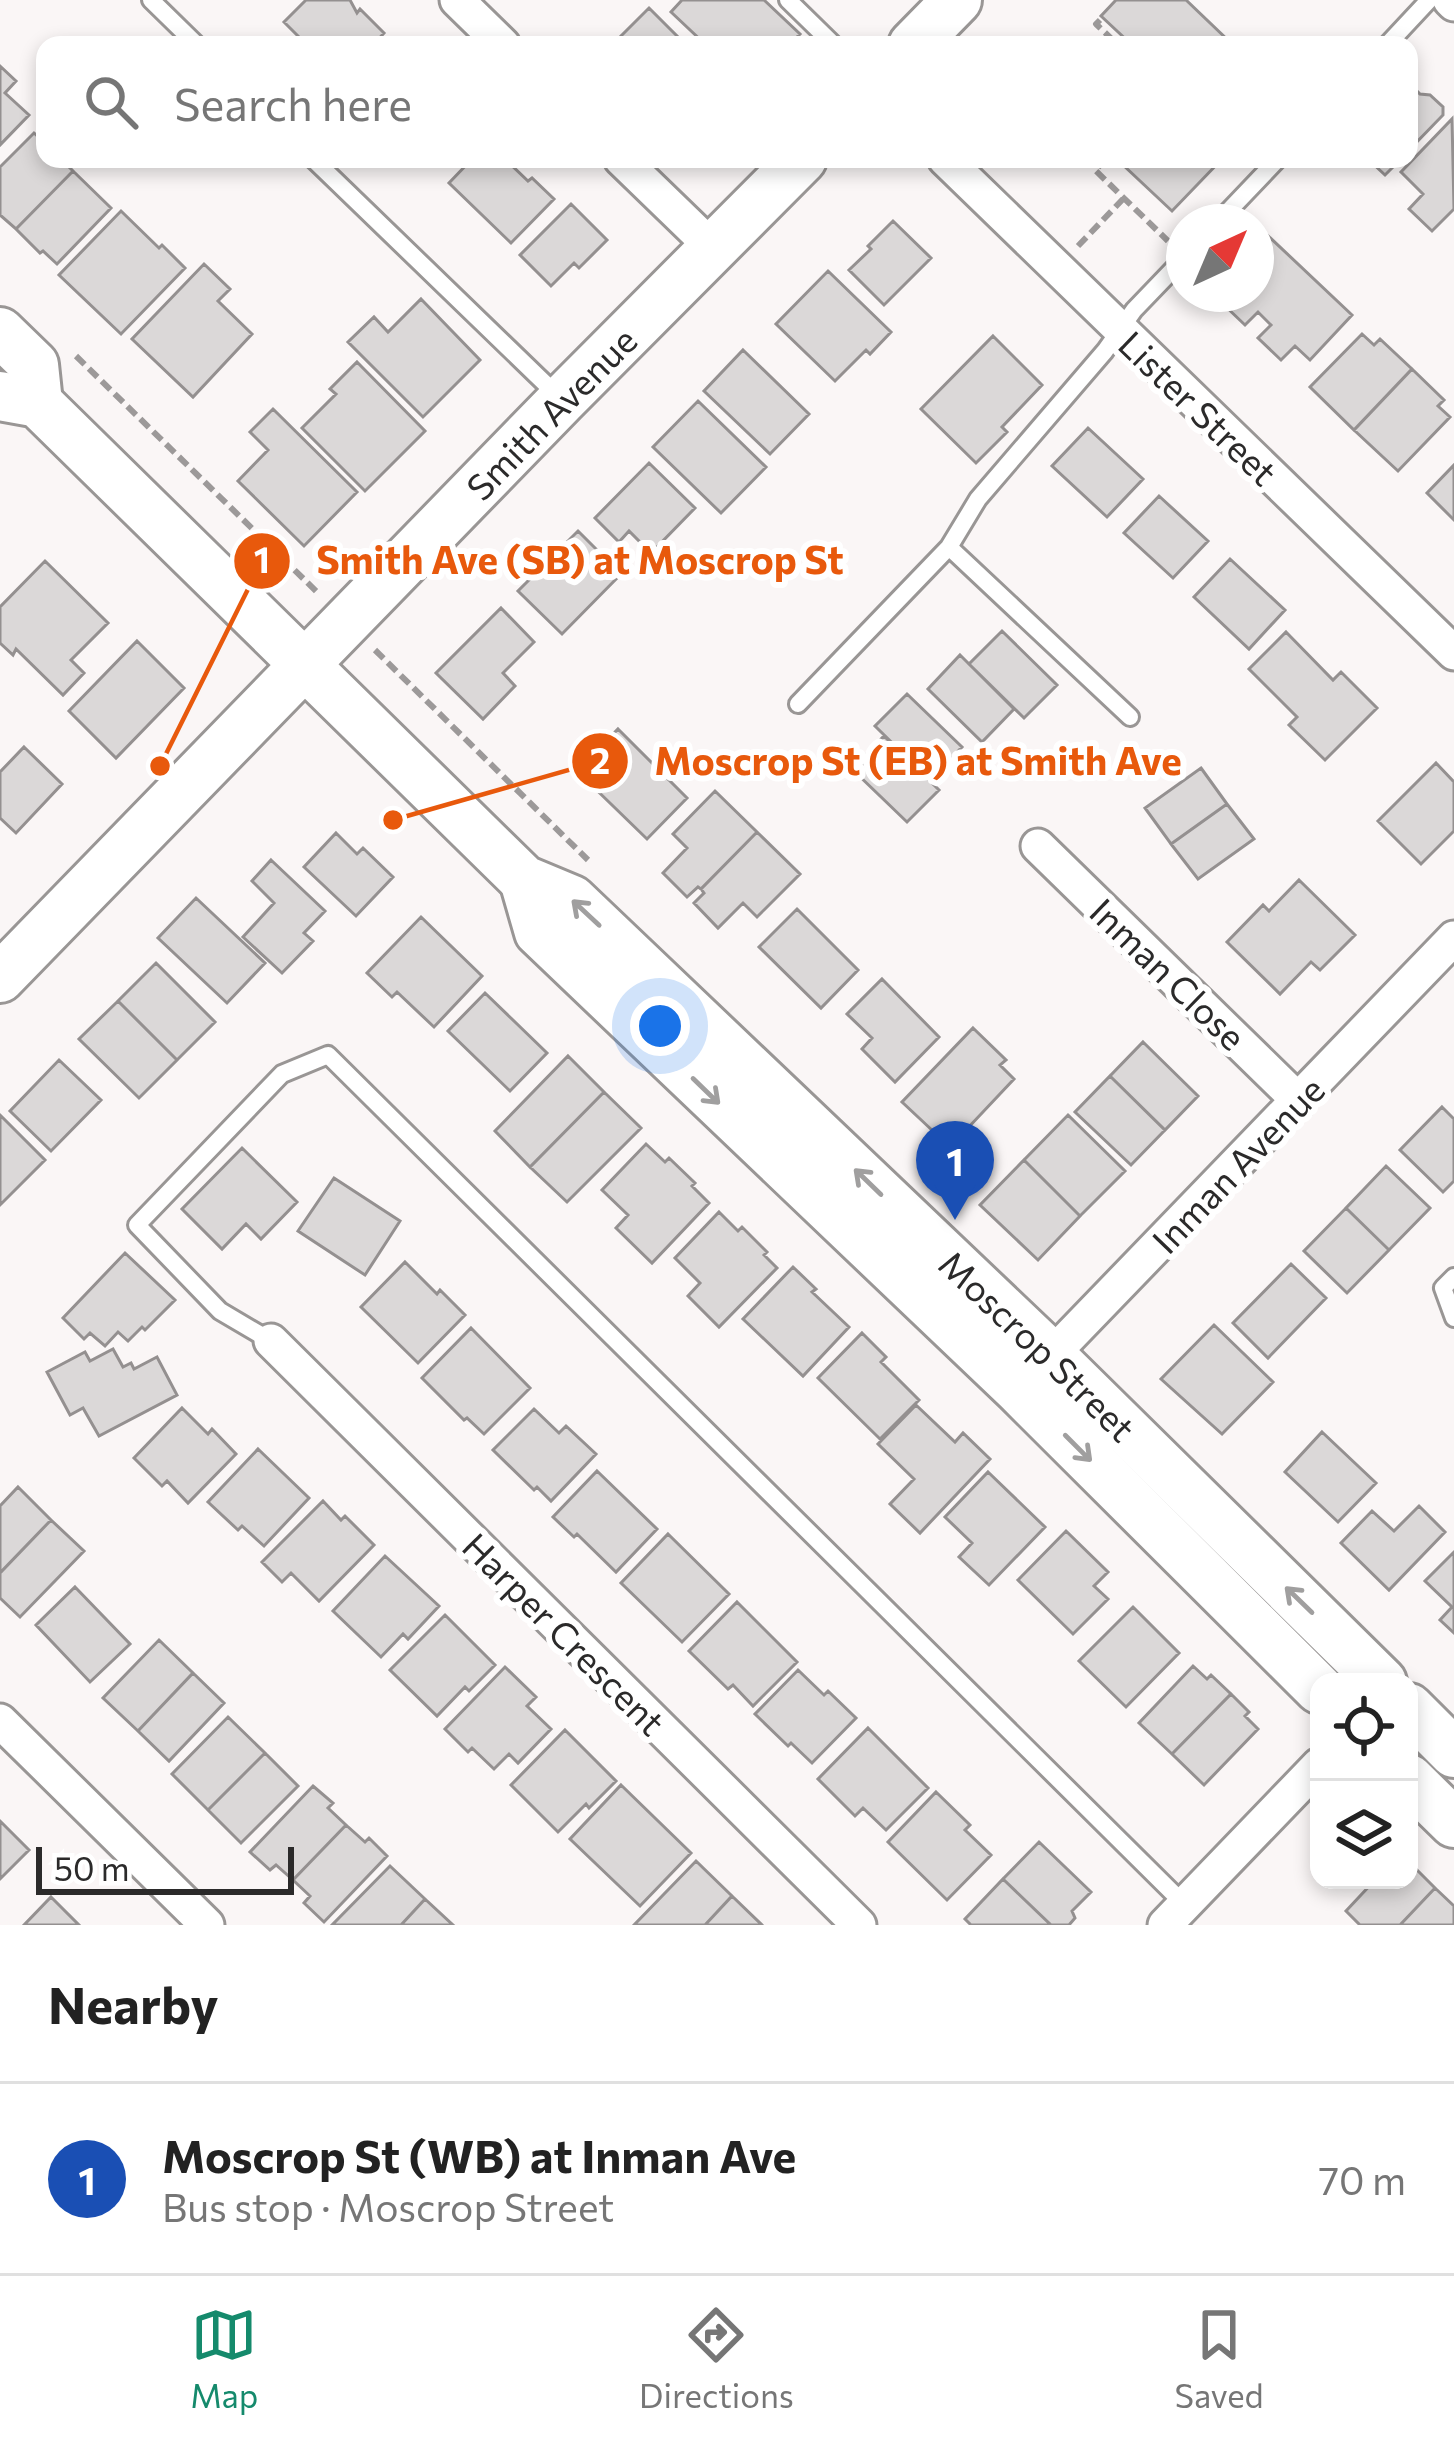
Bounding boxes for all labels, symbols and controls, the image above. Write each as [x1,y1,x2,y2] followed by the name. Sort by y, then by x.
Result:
[36,36,1418,168] search box
[78,69,144,135] icon: search
[174,75,412,130] text: Search here
[1166,204,1274,312] north arrow
[456,317,645,508] street label: Smith Avenue
[1111,321,1287,493] street label: Lister Street
[232,523,868,598] callout: Smith Ave (SB) at Moscrop St
[316,534,844,582] text: Smith Ave (SB) at Moscrop St
[254,536,270,580] text: 1
[570,724,1206,799] callout: Moscrop St (EB) at Smith Ave
[654,735,1182,783] text: Moscrop St (EB) at Smith Ave
[590,737,610,781] text: 2
[1082,888,1256,1058] street label: Inman Close
[571,900,601,927] one-way arrow
[630,996,690,1056] your location
[1142,1067,1332,1261] street label: Inman Avenue
[691,1076,720,1104] one-way arrow
[916,1121,994,1220] pin: 1
[854,1168,883,1196] one-way arrow
[931,1240,1145,1449] street label: Moscrop Street
[1063,1433,1092,1462] one-way arrow
[455,1523,675,1743] street label: Harper Crescent
[1285,1586,1314,1614] one-way arrow
[1310,1673,1418,1889] map controls
[1310,1673,1418,1781] button: locate
[1310,1781,1418,1889] button: layers
[36,1841,294,1894] scale bar
[54,1847,130,1888] text: 50 m
[48,1972,218,2035] text: Nearby
[162,2127,796,2182] text: Moscrop St (WB) at Inman Ave
[78,2155,96,2203] text: 1
[1319,2155,1406,2203] text: 70 m
[162,2182,614,2230] text: Bus stop · Moscrop Street
[190,2302,258,2415] tab: Map
[639,2302,794,2415] tab: Directions
[1175,2302,1264,2415] tab: Saved

